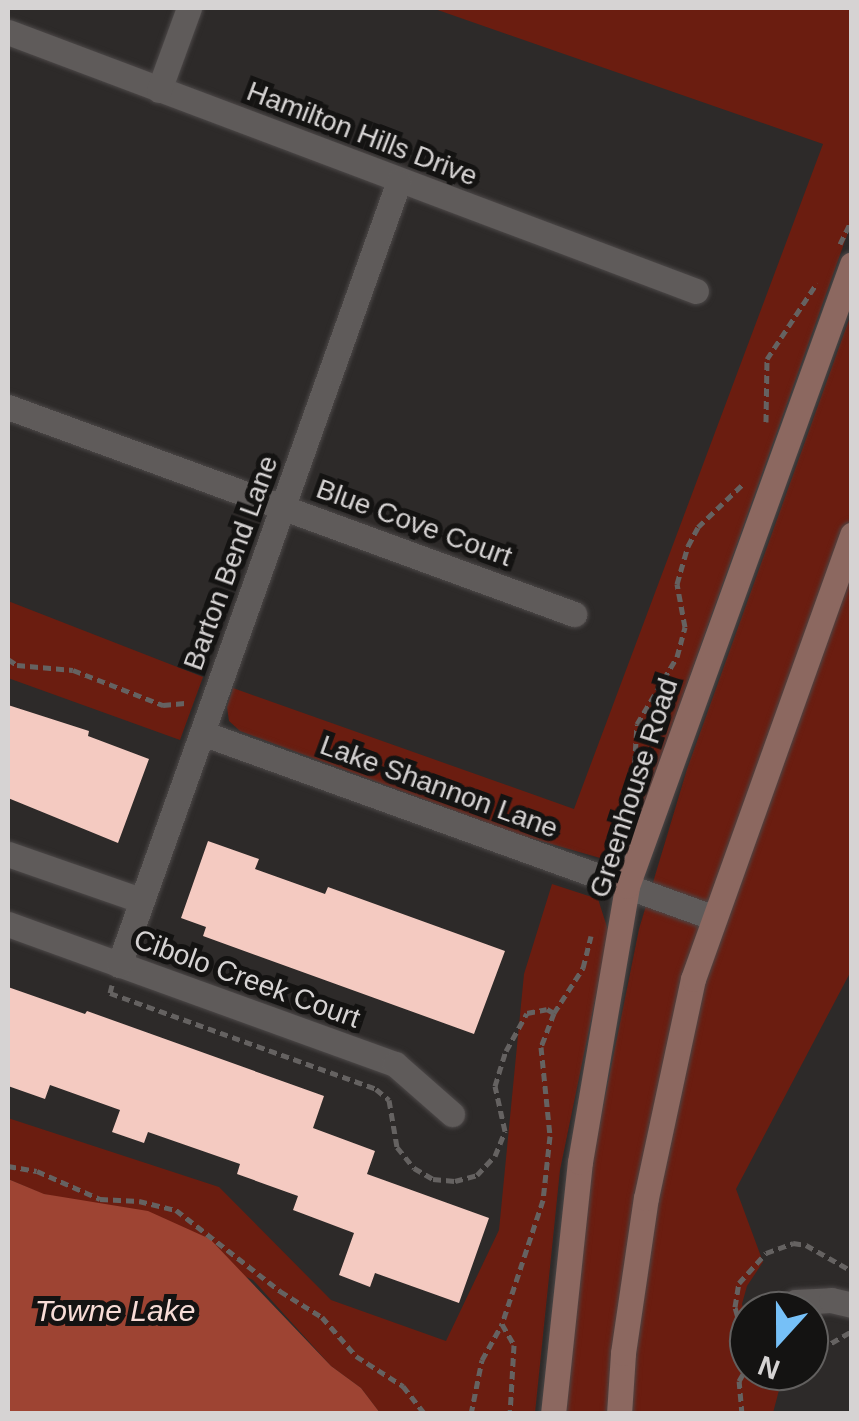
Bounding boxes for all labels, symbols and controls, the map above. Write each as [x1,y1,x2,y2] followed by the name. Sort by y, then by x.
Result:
[242,75,482,193] street label: Hamilton Hills Drive
[177,451,285,675] street label: Barton Bend Lane
[312,472,516,574] street label: Blue Cove Court
[583,674,685,902] street label: Greenhouse Road
[315,728,563,846] street label: Lake Shannon Lane
[129,922,365,1036] street label: Cibolo Creek Court
[729,1291,829,1391] north arrow
[35,1293,195,1329] water label: Towne Lake
[754,1350,784,1386] text: N

